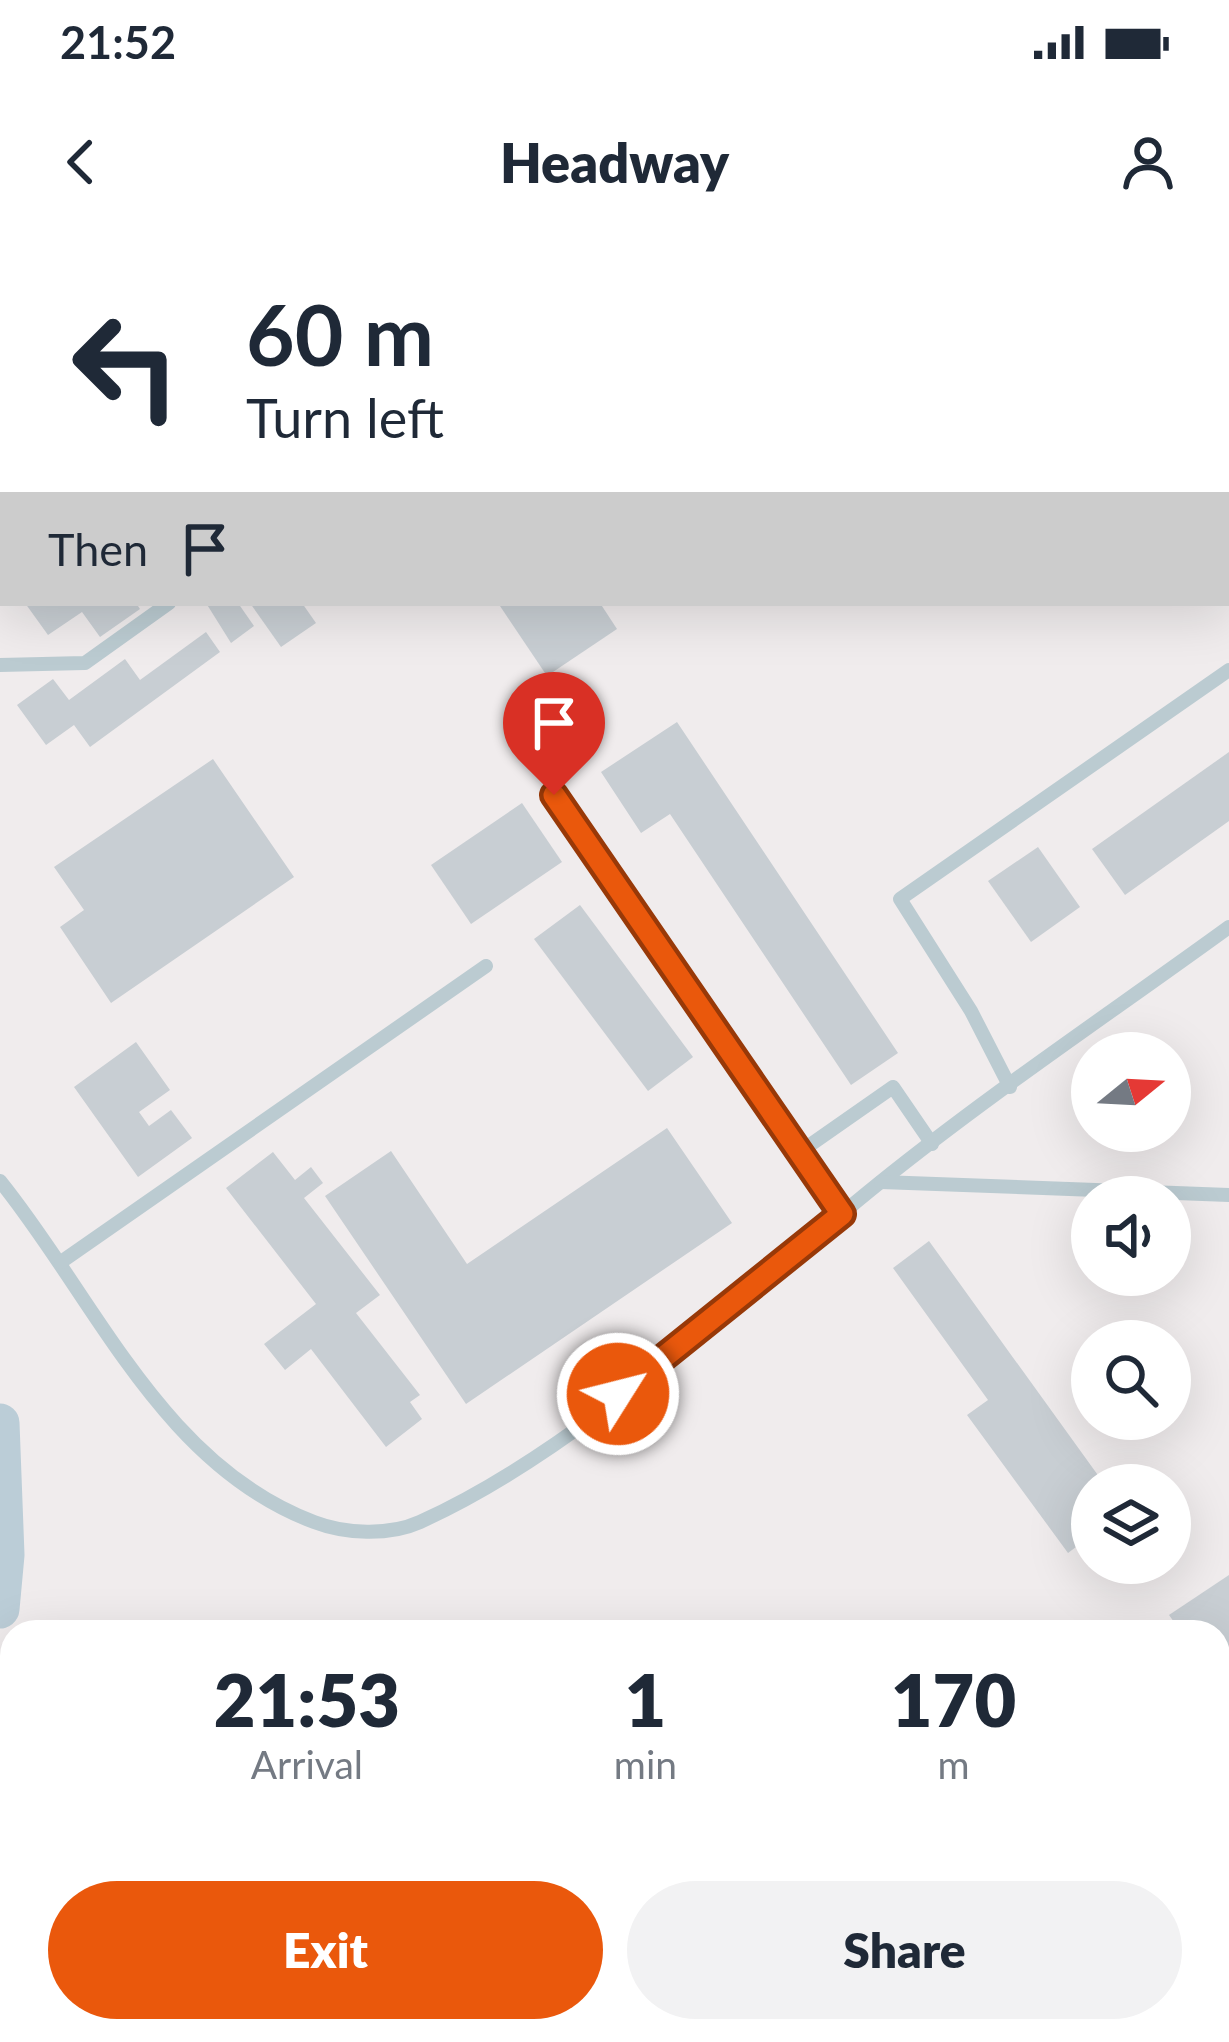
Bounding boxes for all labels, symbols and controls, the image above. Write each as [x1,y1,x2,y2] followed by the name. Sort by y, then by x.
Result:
[60,15,176,69] text: 21:52
[48,129,114,195] icon: back
[1115,129,1181,195] icon: person
[500,130,729,195] text: Headway
[246,283,434,384] text: 60 m
[48,288,204,444] icon: left
[246,385,444,450] text: Turn left
[172,516,238,582] icon: arrive
[48,522,148,576] text: Then
[503,672,605,795] pin
[521,690,587,756] icon: arrive
[1071,1032,1191,1152] north arrow
[1071,1032,1191,1584] map controls
[1071,1176,1191,1296] button: sound
[1071,1320,1191,1440] button: search
[555,1331,681,1457] position arrow
[1071,1464,1191,1584] button: layers
[214,1656,400,1742] text: 21:53
[625,1656,666,1742] text: 1
[891,1656,1016,1742] text: 170
[251,1741,363,1787] text: Arrival
[614,1741,677,1787] text: min
[937,1741,970,1787] text: m
[48,1881,603,2019] button: Exit
[627,1881,1182,2019] button: Share

